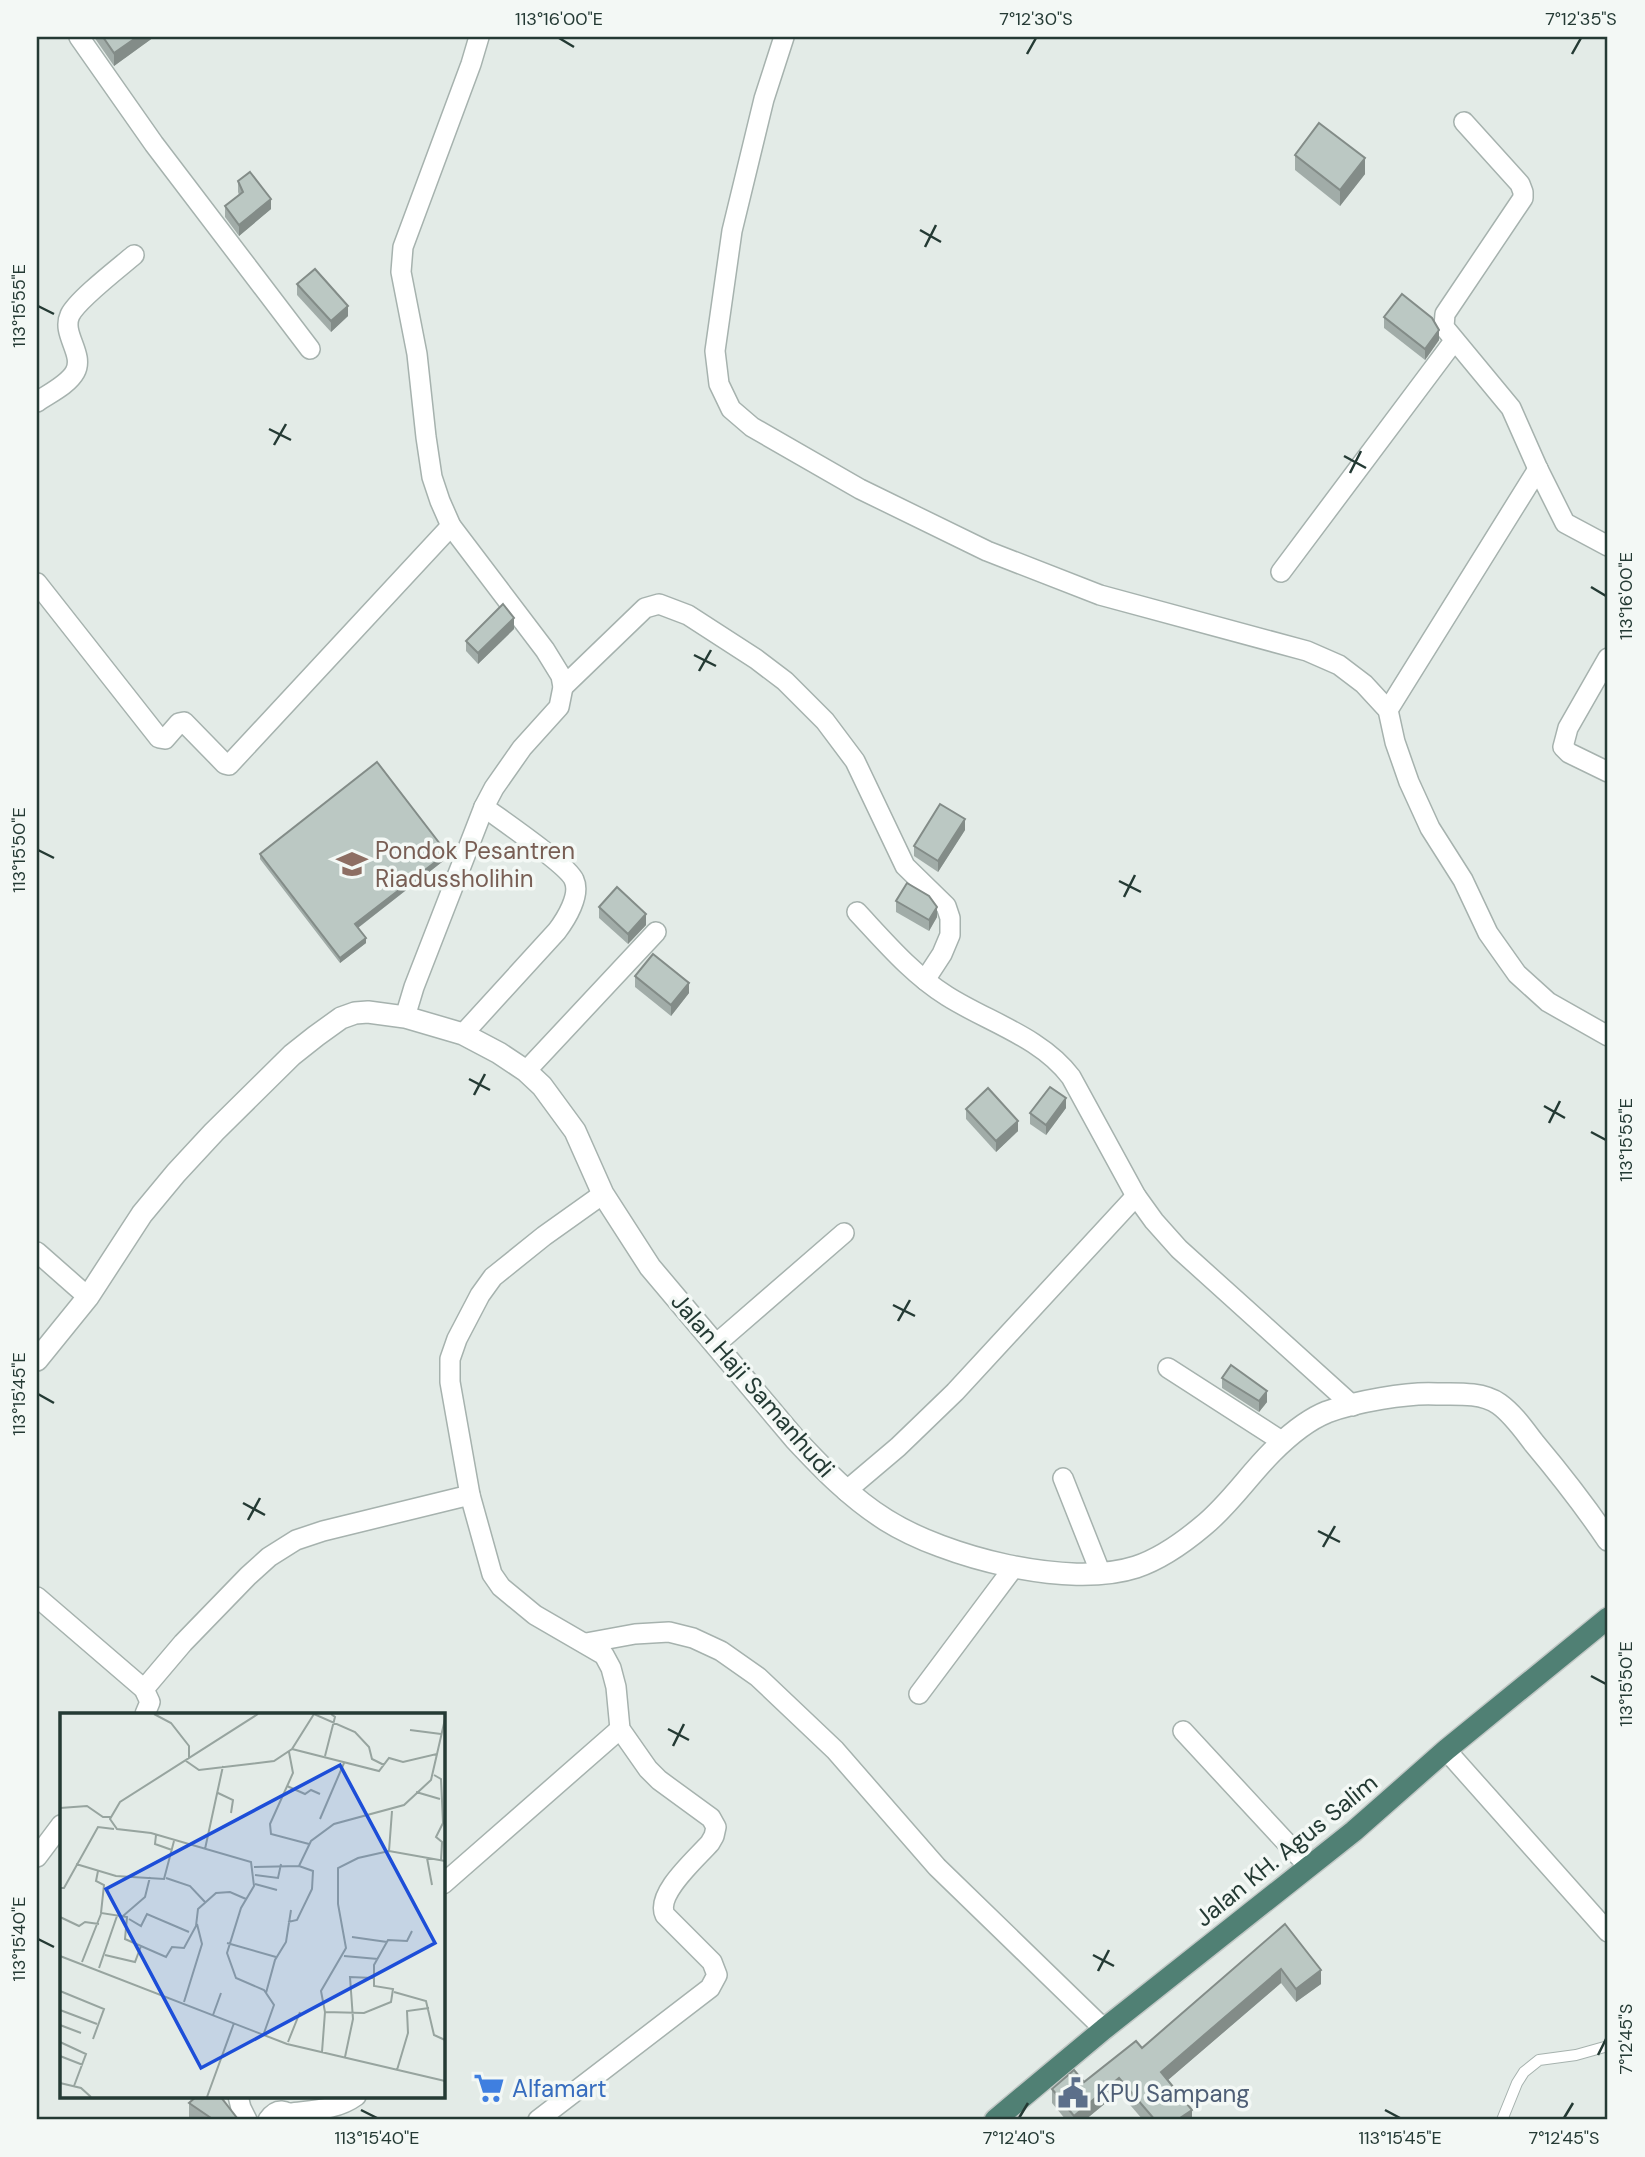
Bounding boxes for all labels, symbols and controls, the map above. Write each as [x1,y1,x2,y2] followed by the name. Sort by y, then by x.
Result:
[515,7,603,31] text: 113°16'00"E
[999,7,1073,31] text: 7°12'30"S
[1545,7,1617,31] text: 7°12'35"S
[7,264,31,348] text: 113°15'55"E
[1614,552,1638,640] text: 113°16'00"E
[7,807,31,893] text: 113°15'50"E
[375,835,575,894] place label: Pondok Pesantren Riadussholihin
[335,847,369,881] school or university icon: Pondok Pesantren Riadussholihin
[1614,1098,1638,1182] text: 113°15'55"E
[664,1286,842,1484] street label: Jalan Haji Samanhudi
[7,1352,31,1436] text: 113°15'45"E
[1614,1641,1638,1727] text: 113°15'50"E
[60,1713,444,2098] inset map
[1188,1767,1384,1933] street label: Jalan KH. Agus Salim
[7,1897,31,1981] text: 113°15'40"E
[1614,2004,1638,2074] text: 7°12'45"S
[472,2071,506,2105] supermarket icon: Alfamart
[512,2073,607,2104] place label: Alfamart
[1056,2076,1090,2110] public building icon: KPU Sampang
[1096,2078,1250,2109] place label: KPU Sampang
[335,2126,419,2150] text: 113°15'40"E
[983,2126,1055,2150] text: 7°12'40"S
[1358,2126,1442,2150] text: 113°15'45"E
[1529,2126,1599,2150] text: 7°12'45"S

